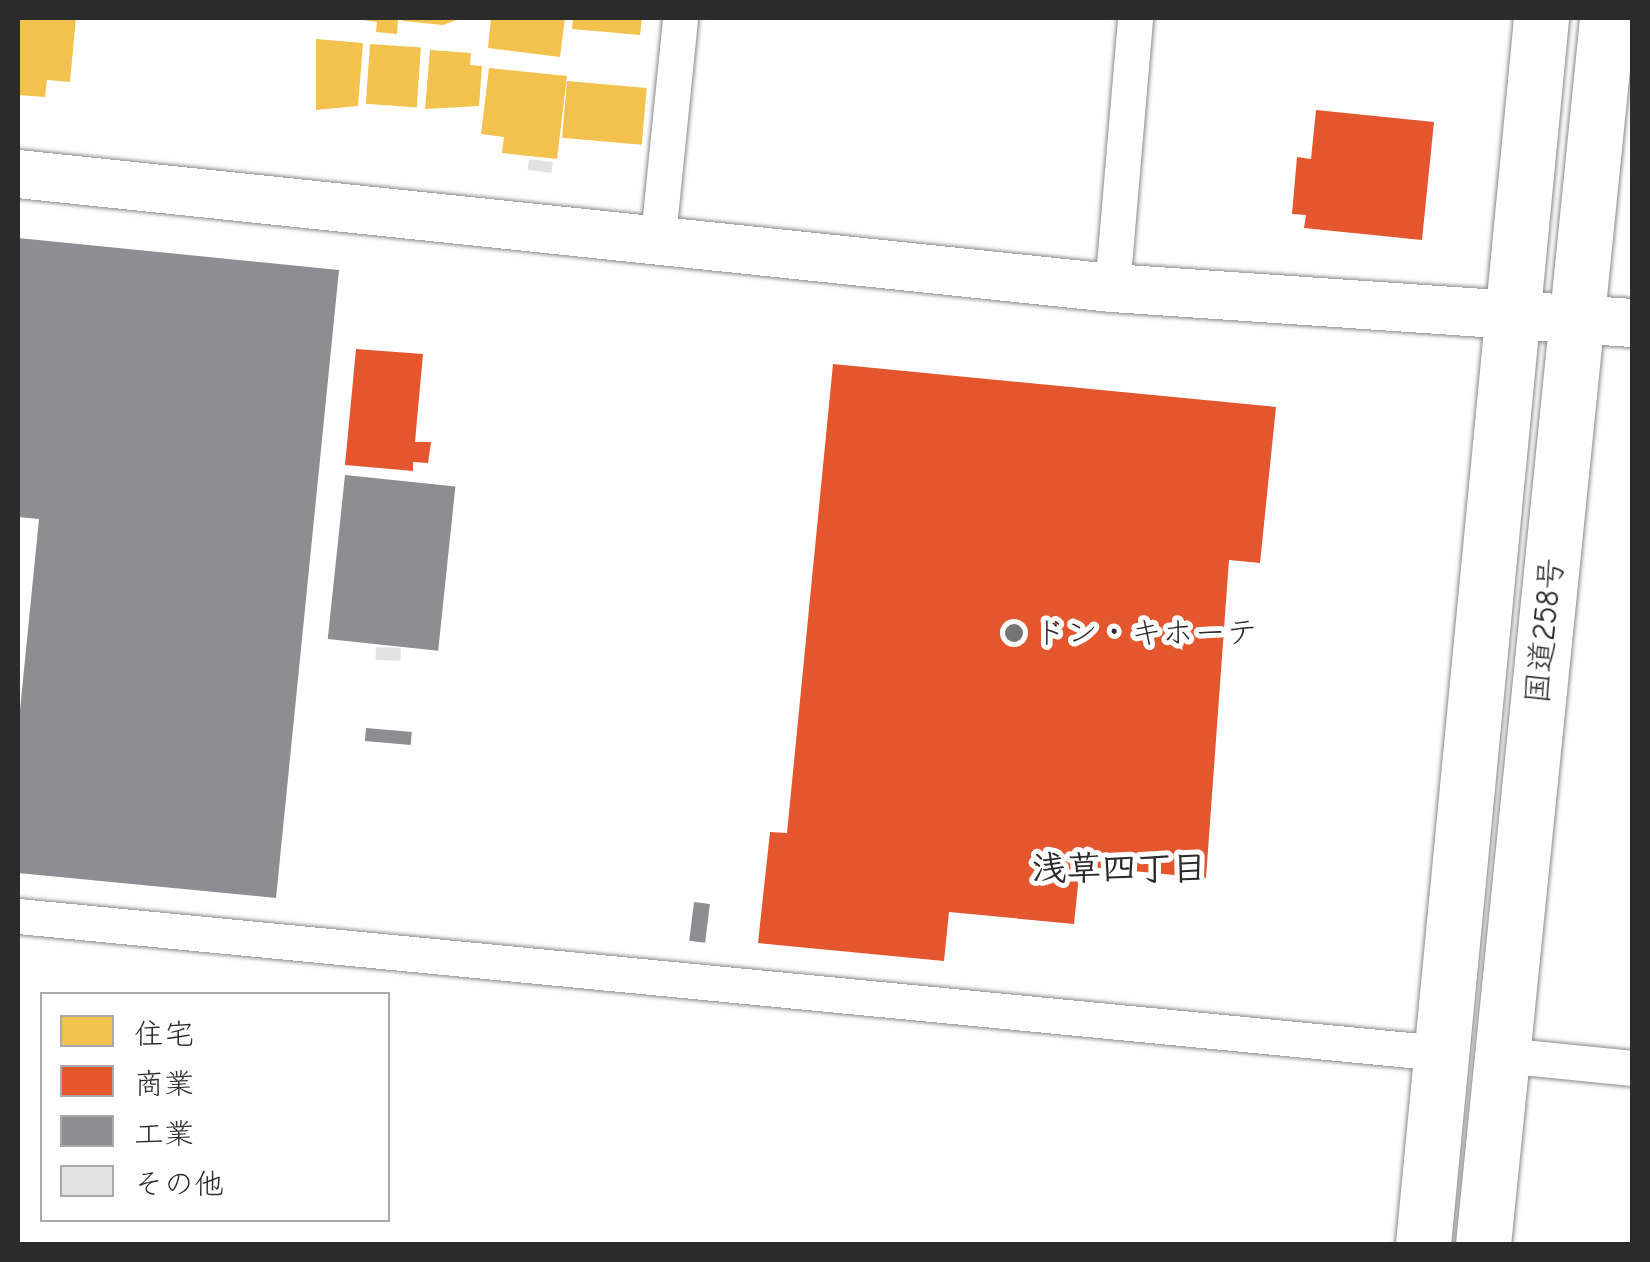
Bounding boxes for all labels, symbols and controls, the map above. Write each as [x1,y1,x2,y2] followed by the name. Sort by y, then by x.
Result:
[1518,556,1572,706] street label: 国道258号
[1034,614,1258,652] place label: ドン・キホーテ
[1003,622,1025,644] marker: ドン・キホーテ
[1032,848,1206,890] district label: 浅草四丁目
[40,992,390,1222] legend
[134,1017,194,1052] text: 住宅
[134,1067,194,1102] text: 商業
[134,1117,194,1152] text: 工業
[134,1167,224,1202] text: その他

